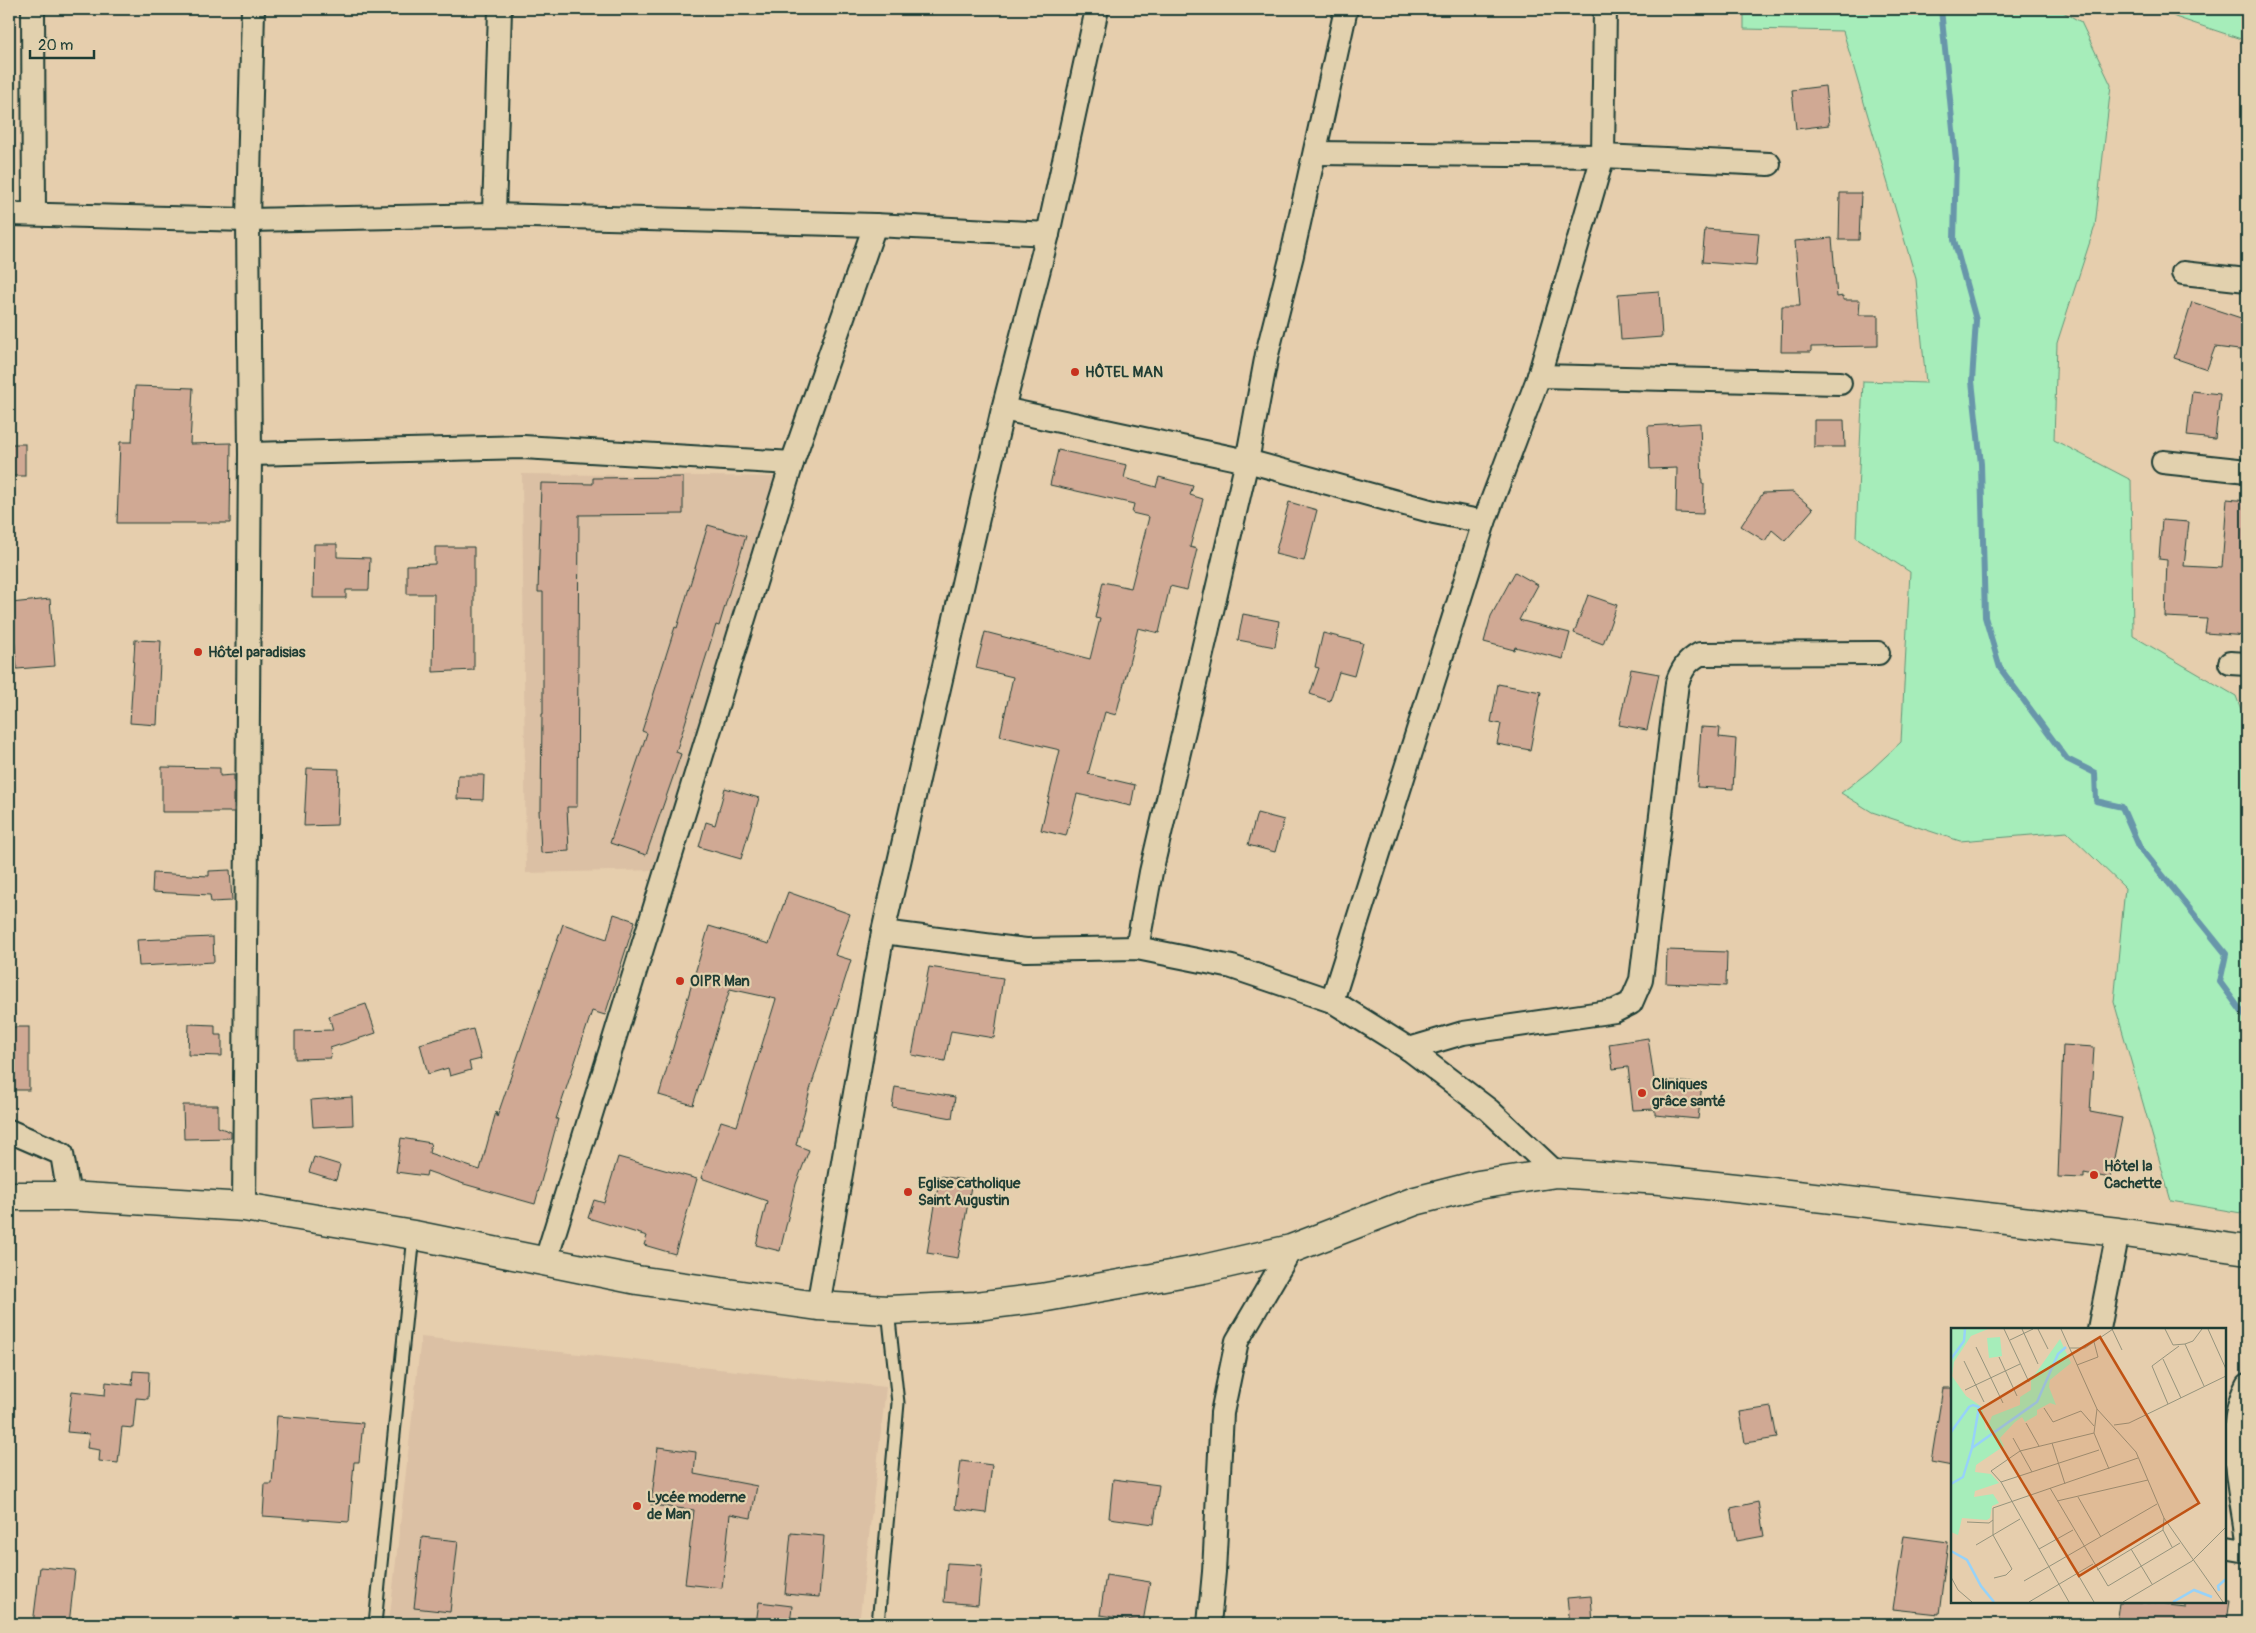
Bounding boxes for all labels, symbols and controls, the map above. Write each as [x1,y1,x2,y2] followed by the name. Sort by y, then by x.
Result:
[30,28,94,60] scale bar
[38,36,73,55] text: 20 m
[1085,363,1163,382] place label: HÔTEL MAN
[1069,366,1081,378] marker: HÔTEL MAN
[208,643,306,662] place label: Hôtel paradisias
[192,646,204,658] marker: Hôtel paradisias
[690,972,750,991] place label: OIPR Man
[674,975,686,987] marker: OIPR Man
[1652,1075,1726,1111] place label: Cliniques grâce santé
[1636,1087,1648,1099] marker: Cliniques grâce santé
[2104,1157,2162,1193] place label: Hôtel la Cachette
[2088,1169,2100,1181] marker: Hôtel la Cachette
[918,1174,1021,1210] place label: Eglise catholique Saint Augustin
[902,1186,914,1198] marker: Eglise catholique Saint Augustin
[1951,1328,2226,1603] inset map
[647,1488,746,1524] place label: Lycée moderne de Man
[631,1500,643,1512] marker: Lycée moderne de Man

